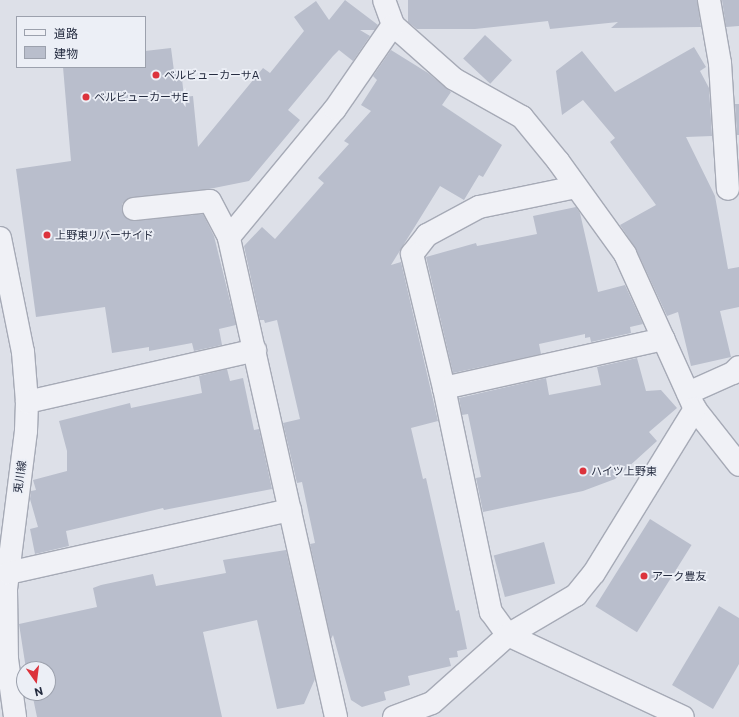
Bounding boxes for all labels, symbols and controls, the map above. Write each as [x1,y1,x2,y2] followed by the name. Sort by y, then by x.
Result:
[16,16,146,68] legend
[54,26,78,40] text: 道路
[54,46,78,60] text: 建物
[164,68,260,82] place label: ベルビューカーサA
[151,70,161,80] marker: ベルビューカーサA
[94,90,189,104] place label: ベルビューカーサE
[81,92,91,102] marker: ベルビューカーサE
[55,228,154,242] place label: 上野東リバーサイド
[42,230,52,240] marker: 上野東リバーサイド
[11,460,29,494] street label: 兎川線
[591,464,657,478] place label: ハイツ上野東
[578,466,588,476] marker: ハイツ上野東
[652,569,706,583] place label: アーク豊友
[639,571,649,581] marker: アーク豊友
[16,661,56,701] north arrow
[33,685,44,699] text: N

